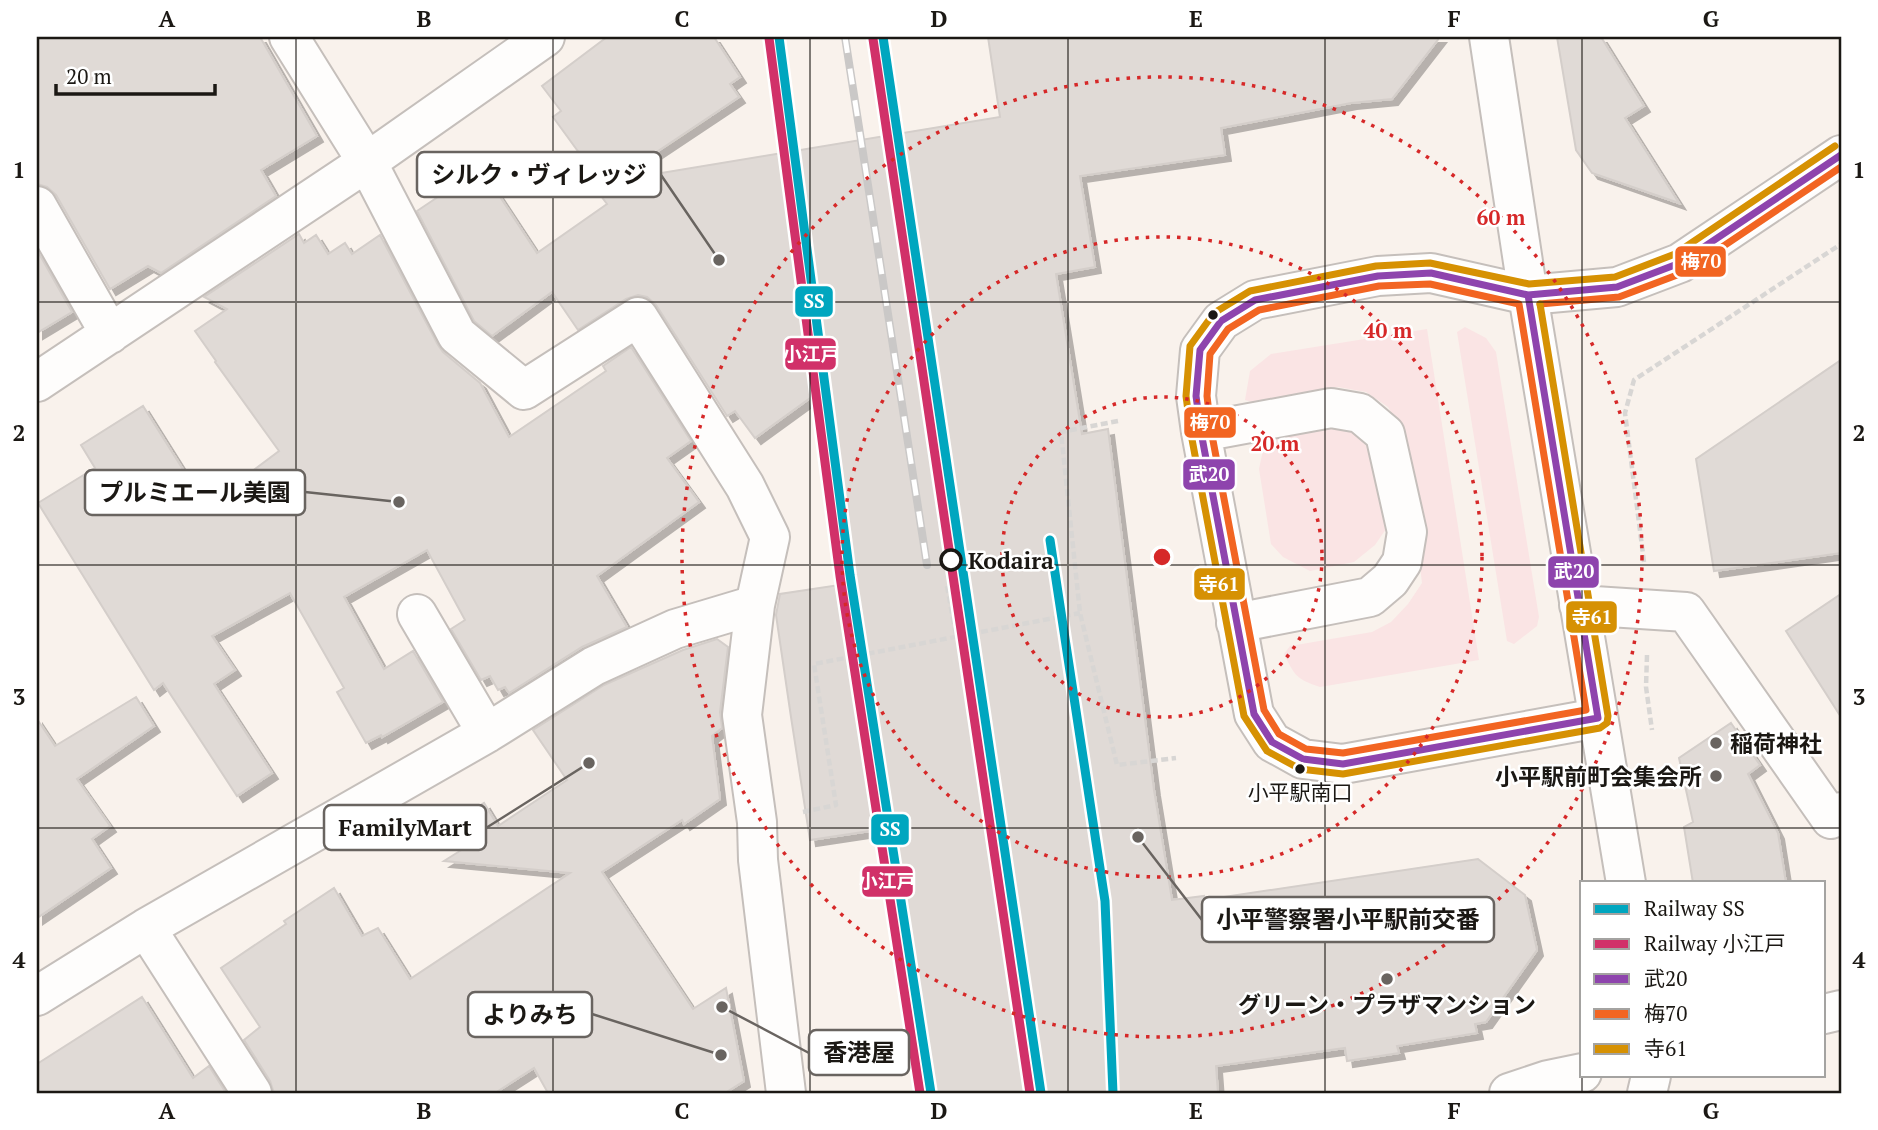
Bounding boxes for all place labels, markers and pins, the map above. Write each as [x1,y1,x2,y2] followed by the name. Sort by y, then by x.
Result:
[417,152,661,197] callout: シルク・ヴィレッジ
[1206,308,1220,322] unlabelled marker
[85,470,305,515] callout: プルミエール美園
[968,545,1054,576] place label: Kodaira
[1150,545,1174,569] centre of rings
[940,549,962,571] marker: Kodaira
[1730,728,1822,759] place label: 稲荷神社
[1708,735,1724,751] marker: 稲荷神社
[1495,761,1702,792] place label: 小平駅前町会集会所
[1293,762,1307,776] marker: 小平駅南口
[1708,768,1724,784] marker: 小平駅前町会集会所
[1248,778,1353,806] place label: 小平駅南口
[324,805,486,850] callout: FamilyMart
[1202,897,1494,942] callout: 小平警察署小平駅前交番
[1379,971,1395,987] marker: グリーン・プラザマンション
[1238,989,1536,1020] place label: グリーン・プラザマンション
[468,992,592,1037] callout: よりみち
[809,1030,909,1075] callout: 香港屋

